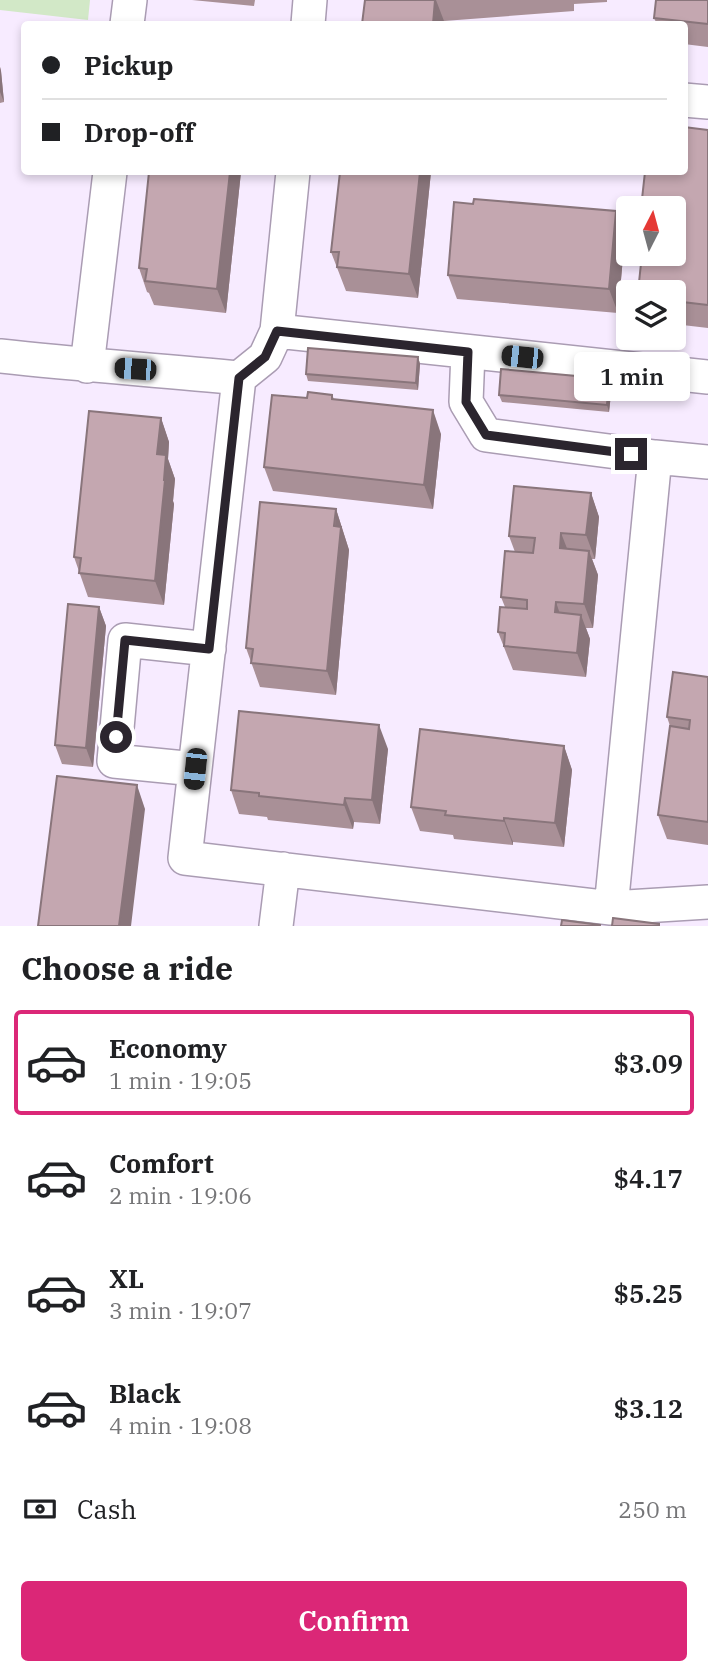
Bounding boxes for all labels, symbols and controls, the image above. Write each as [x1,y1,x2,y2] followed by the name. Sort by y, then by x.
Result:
[84,48,174,82] text: Pickup
[84,115,195,149] text: Drop-off
[616,196,686,266] north arrow
[616,196,686,350] map controls
[616,280,686,350] button: layers
[501,344,544,370] car
[573,352,689,402] callout: 1 min
[114,357,157,381] car
[600,361,664,391] text: 1 min
[615,438,647,470] route end
[100,721,132,753] route start
[183,747,208,791] car
[21,947,233,989] text: Choose a ride
[25,1031,88,1094] icon: car
[109,1031,227,1065] text: Economy
[614,1046,683,1080] text: $3.09
[109,1065,252,1095] text: 1 min · 19:05
[25,1146,88,1209] icon: car
[109,1146,214,1180] text: Comfort
[614,1161,683,1195] text: $4.17
[109,1180,252,1210] text: 2 min · 19:06
[25,1261,88,1324] icon: car
[109,1261,144,1295] text: XL
[614,1276,683,1310] text: $5.25
[109,1295,252,1325] text: 3 min · 19:07
[25,1376,88,1439] icon: car
[109,1376,181,1410] text: Black
[614,1391,683,1425] text: $3.12
[109,1410,252,1440] text: 4 min · 19:08
[21,1490,59,1528] icon: cash
[77,1492,137,1526] text: Cash
[618,1494,687,1524] text: 250 m
[21,1581,687,1661] button: Confirm

